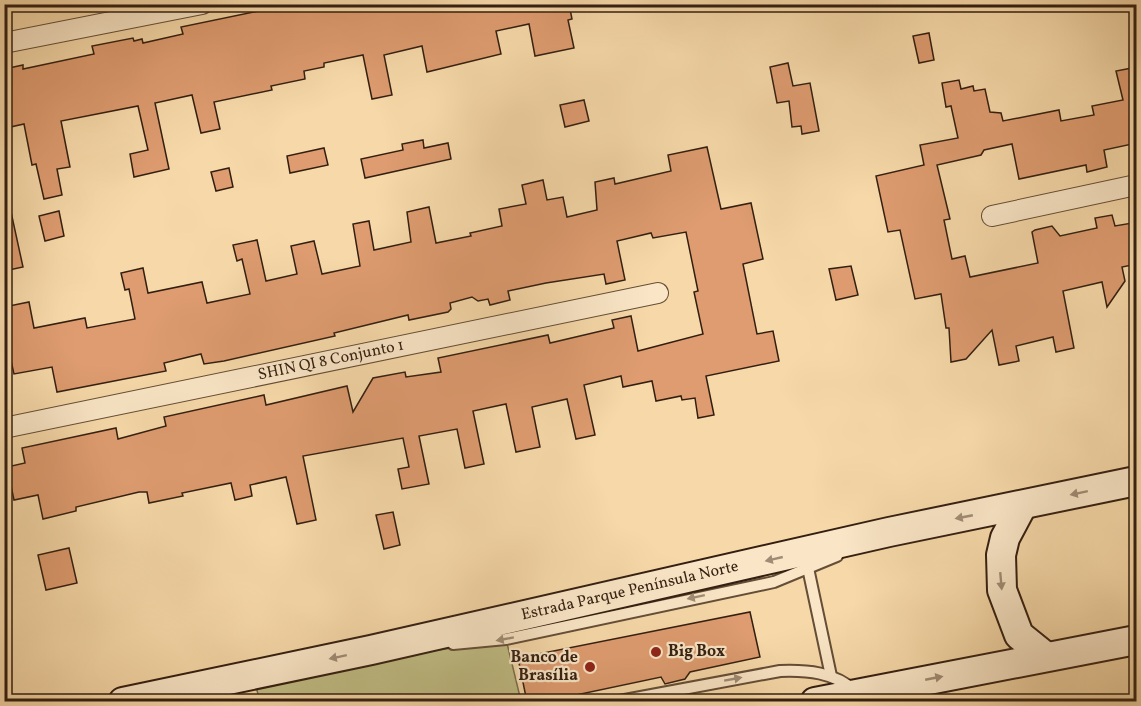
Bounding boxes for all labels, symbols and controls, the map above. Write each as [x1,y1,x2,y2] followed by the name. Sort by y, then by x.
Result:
[256,335,406,386] street label: SHIN QI 8 Conjunto 1
[1070,489,1089,499] one-way arrow
[954,513,973,522] one-way arrow
[764,554,783,564] one-way arrow
[519,556,741,626] street label: Estrada Parque Península Norte
[996,571,1006,590] one-way arrow
[686,593,705,602] one-way arrow
[495,634,514,643] one-way arrow
[668,641,725,663] place label: Big Box
[649,645,663,659] marker: Big Box
[511,647,578,687] place label: Banco de Brasília
[328,653,347,662] one-way arrow
[583,660,597,674] marker: Banco de Brasília
[925,673,944,682] one-way arrow
[724,675,743,684] one-way arrow

